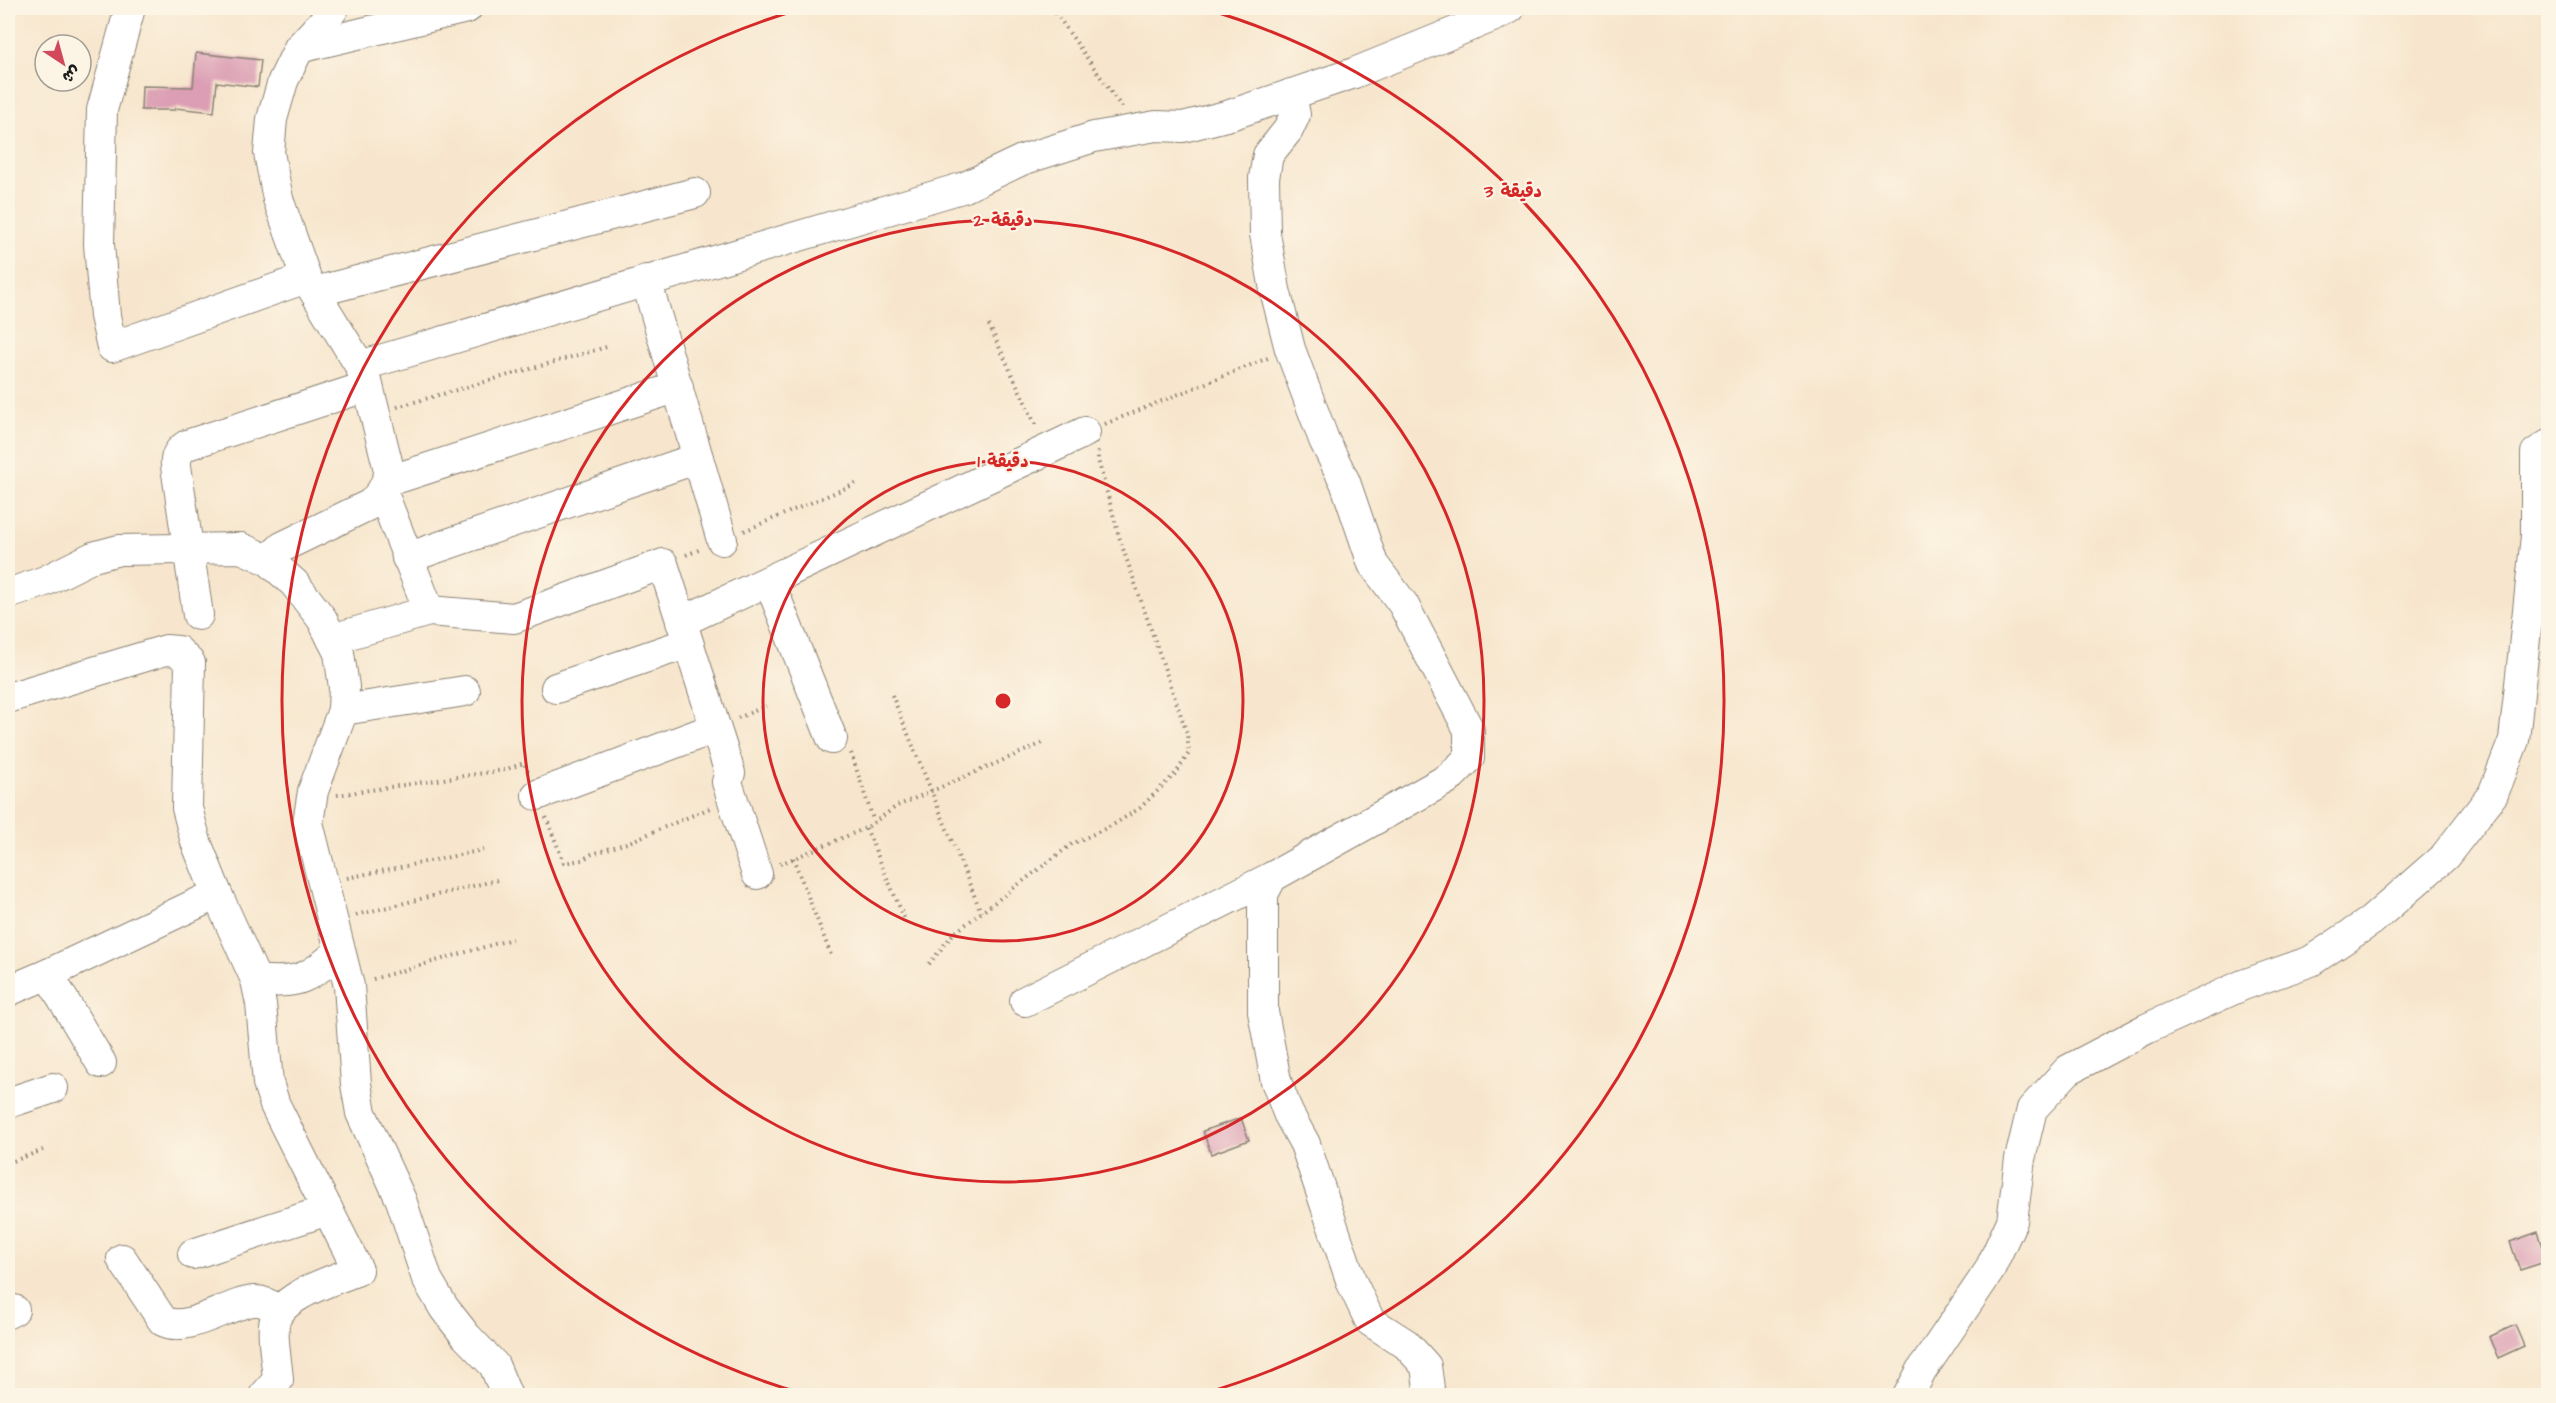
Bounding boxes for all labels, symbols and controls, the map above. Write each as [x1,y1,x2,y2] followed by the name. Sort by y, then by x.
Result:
[33,33,93,93] north arrow
[58,60,85,88] text: ش
[1483,179,1542,204] text: 3 دقيقة
[972,208,1033,233] text: 2 دقيقة
[977,449,1029,474] text: 1 دقيقة
[993,691,1013,711] centre of rings

